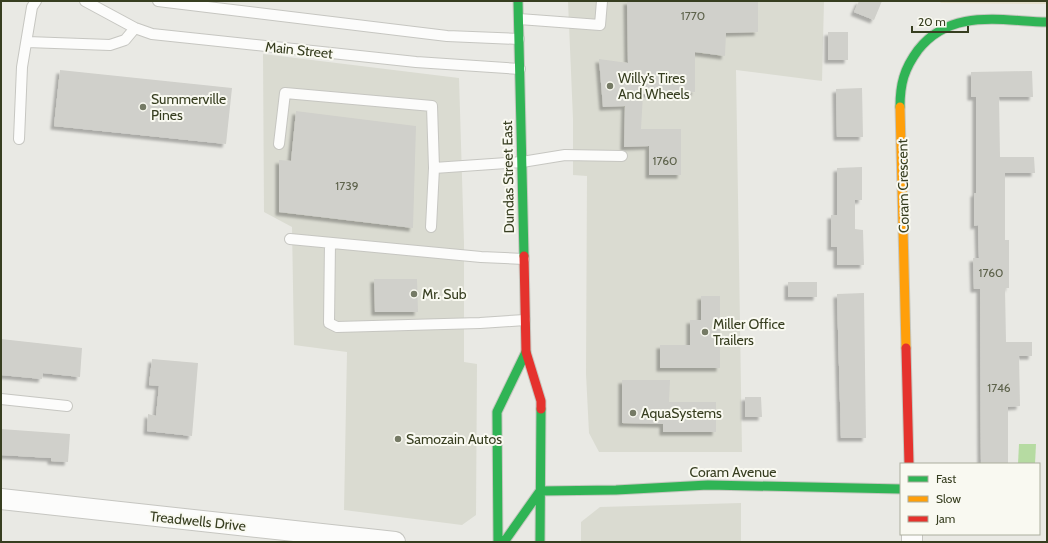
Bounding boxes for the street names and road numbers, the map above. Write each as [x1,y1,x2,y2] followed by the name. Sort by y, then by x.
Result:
[264,37,334,63] street label: Main Street
[498,120,518,234] street label: Dundas Street East
[893,138,913,233] street label: Coram Crescent
[690,463,777,481] street label: Coram Avenue
[149,507,247,535] street label: Treadwells Drive

